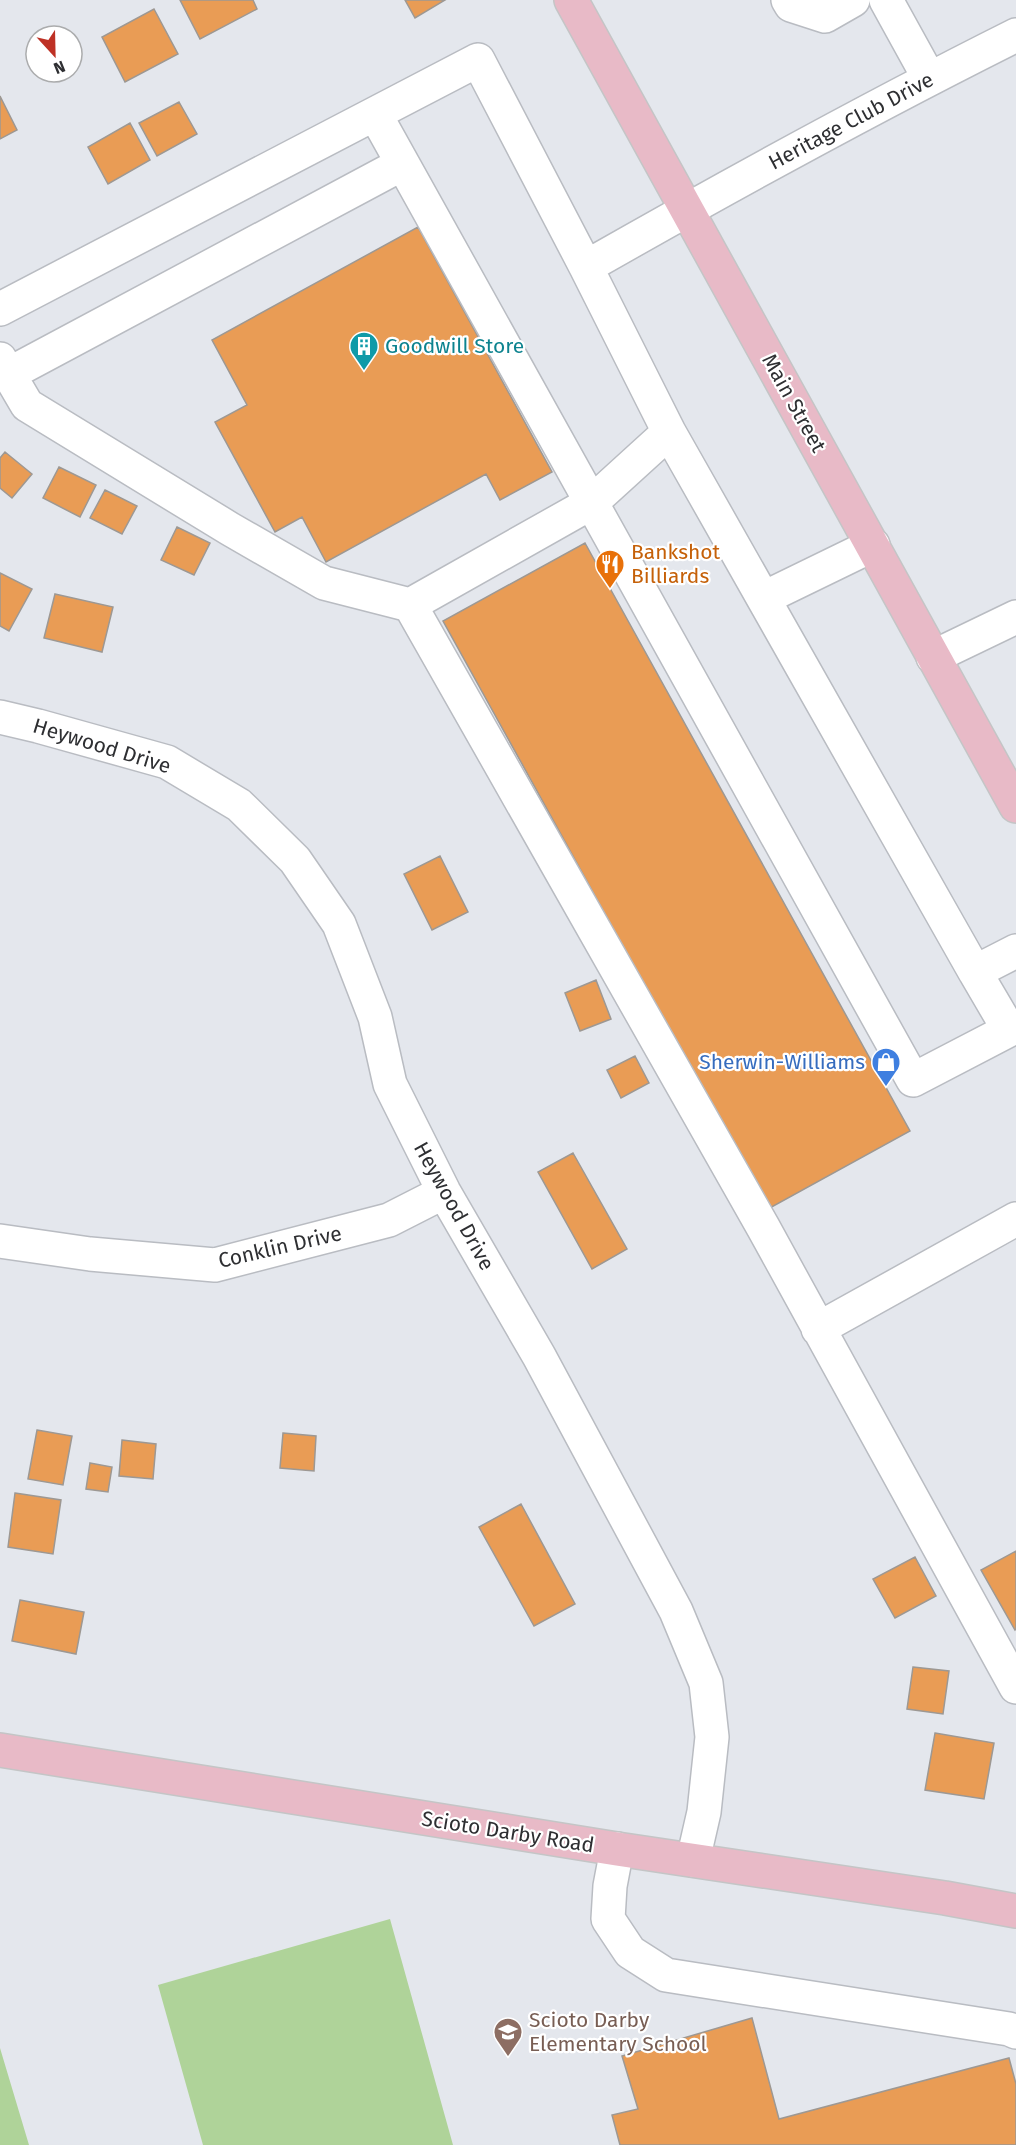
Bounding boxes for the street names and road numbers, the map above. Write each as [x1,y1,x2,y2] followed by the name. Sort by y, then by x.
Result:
[764,67,938,175] street label: Heritage Club Drive
[756,349,832,457] street label: Main Street
[30,713,174,779] street label: Heywood Drive
[408,1137,500,1275] street label: Heywood Drive
[216,1220,344,1274] street label: Conklin Drive
[420,1806,596,1858] street label: Scioto Darby Road

